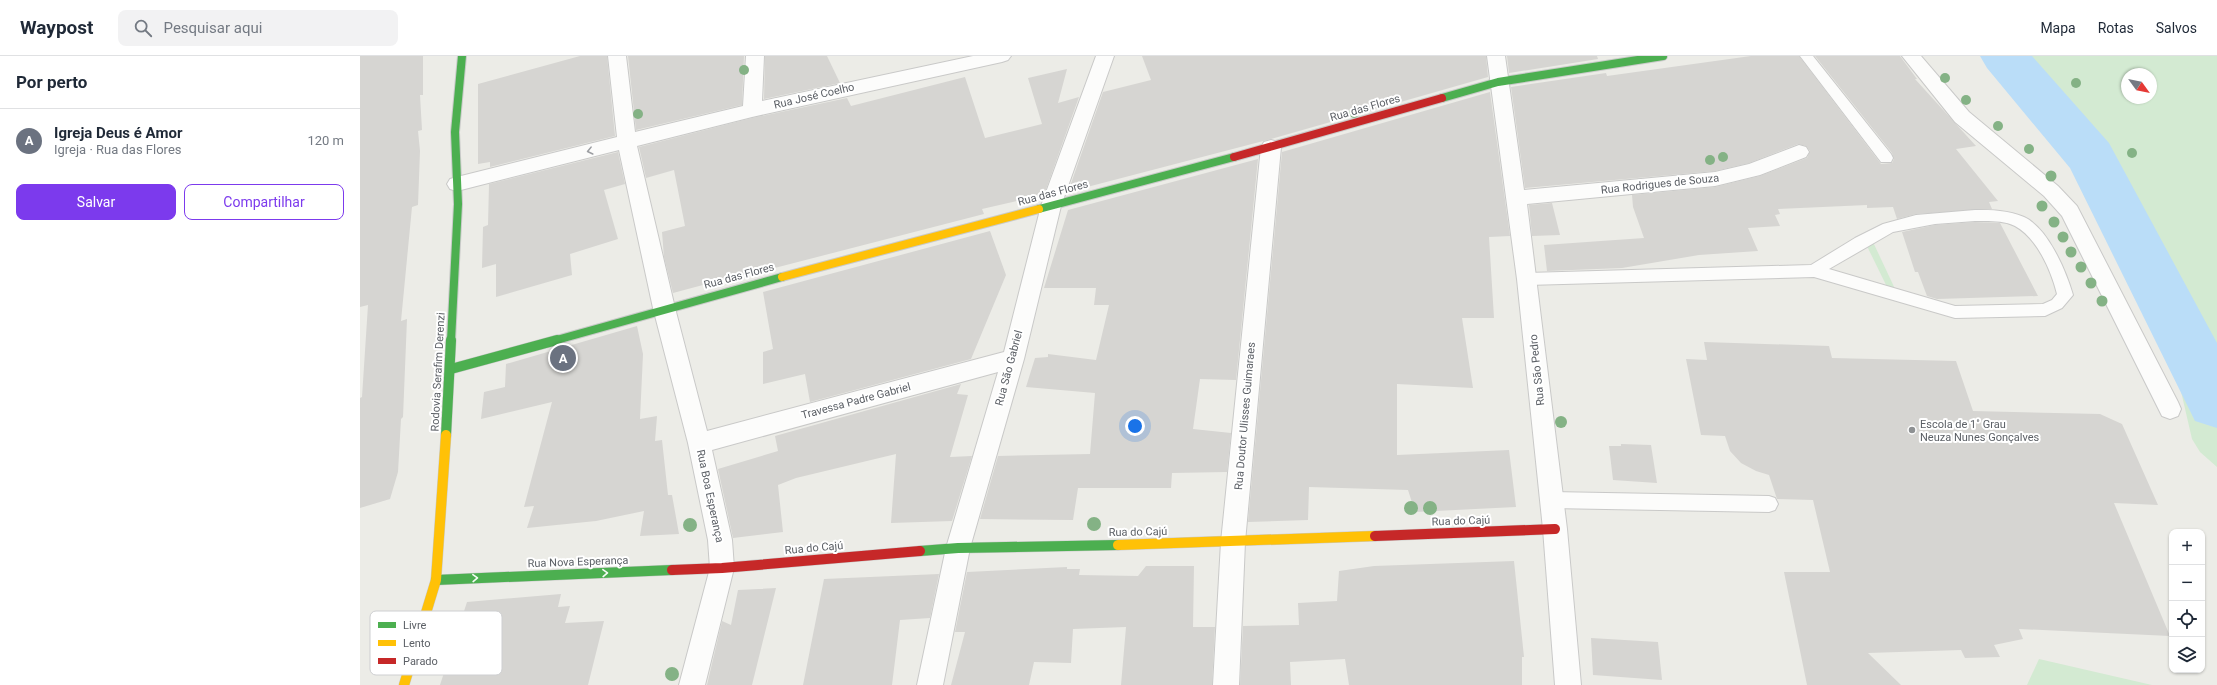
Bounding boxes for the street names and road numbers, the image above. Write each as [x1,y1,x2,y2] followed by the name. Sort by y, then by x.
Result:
[772,80,856,112] street label: Rua José Coelho
[1328,92,1402,124] street label: Rua das Flores
[1600,171,1720,197] street label: Rua Rodrigues de Souza
[1016,177,1090,209] street label: Rua das Flores
[702,260,776,292] street label: Rua das Flores
[428,312,448,432] street label: Rodovia Serafim Derenzi
[993,329,1025,407] street label: Rua São Gabriel
[1527,334,1547,406] street label: Rua São Pedro
[1232,341,1258,490] street label: Rua Doutor Ulisses Guimaraes
[800,380,912,422] street label: Travessa Padre Gabriel
[694,448,726,544] street label: Rua Boa Esperança
[1431,513,1491,529] street label: Rua do Cajú
[1109,525,1167,539] street label: Rua do Cajú
[784,539,844,557] street label: Rua do Cajú
[527,554,629,570] street label: Rua Nova Esperança

